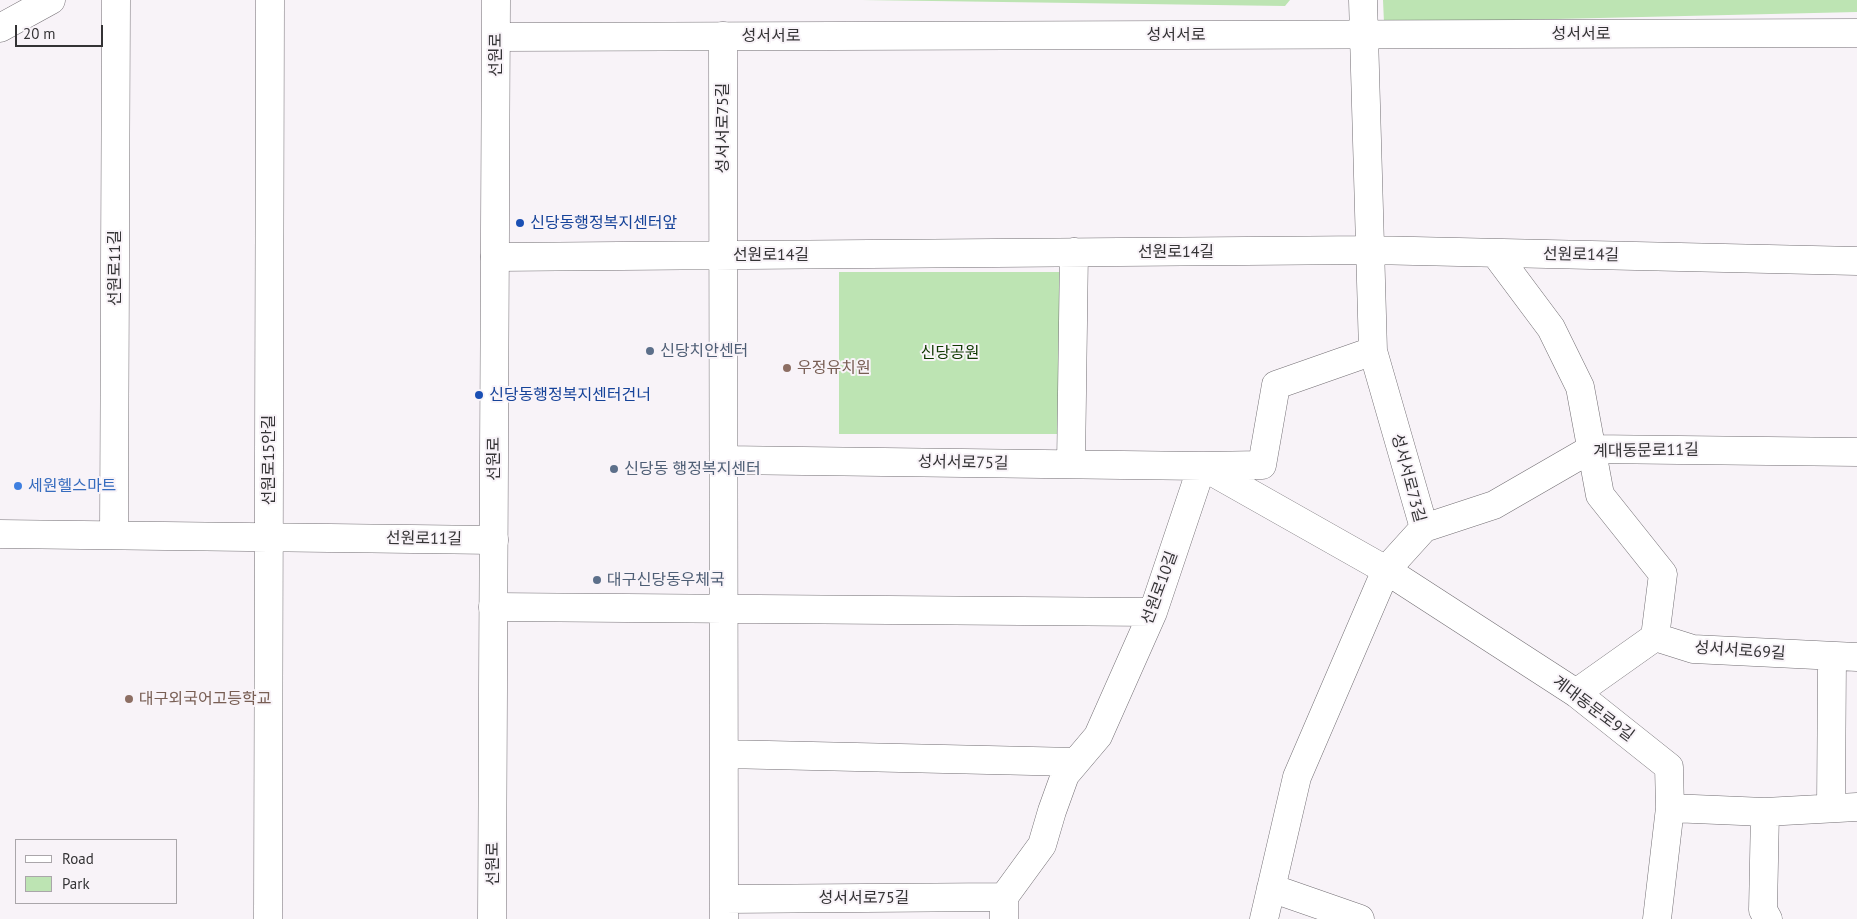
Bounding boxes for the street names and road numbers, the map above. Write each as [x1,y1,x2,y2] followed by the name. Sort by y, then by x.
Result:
[1552,24,1610,44] street label: 성서서로
[1147,25,1205,45] street label: 성서서로
[742,26,800,46] street label: 성서서로
[486,33,506,77] street label: 선원로
[713,82,733,174] street label: 성서서로75길
[105,230,125,306] street label: 선원로11길
[1138,242,1214,262] street label: 선원로14길
[733,245,809,265] street label: 선원로14길
[1543,245,1619,265] street label: 선원로14길
[259,414,279,506] street label: 선원로15안길
[1387,432,1429,524] street label: 성서서로73길
[484,437,504,481] street label: 선원로
[1593,440,1699,462] street label: 계대동문로11길
[917,453,1009,473] street label: 성서서로75길
[386,529,462,549] street label: 선원로11길
[1138,549,1182,627] street label: 선원로10길
[1694,638,1786,664] street label: 성서서로69길
[1548,672,1638,746] street label: 계대동문로9길
[483,842,503,886] street label: 선원로
[818,888,910,908] street label: 성서서로75길

